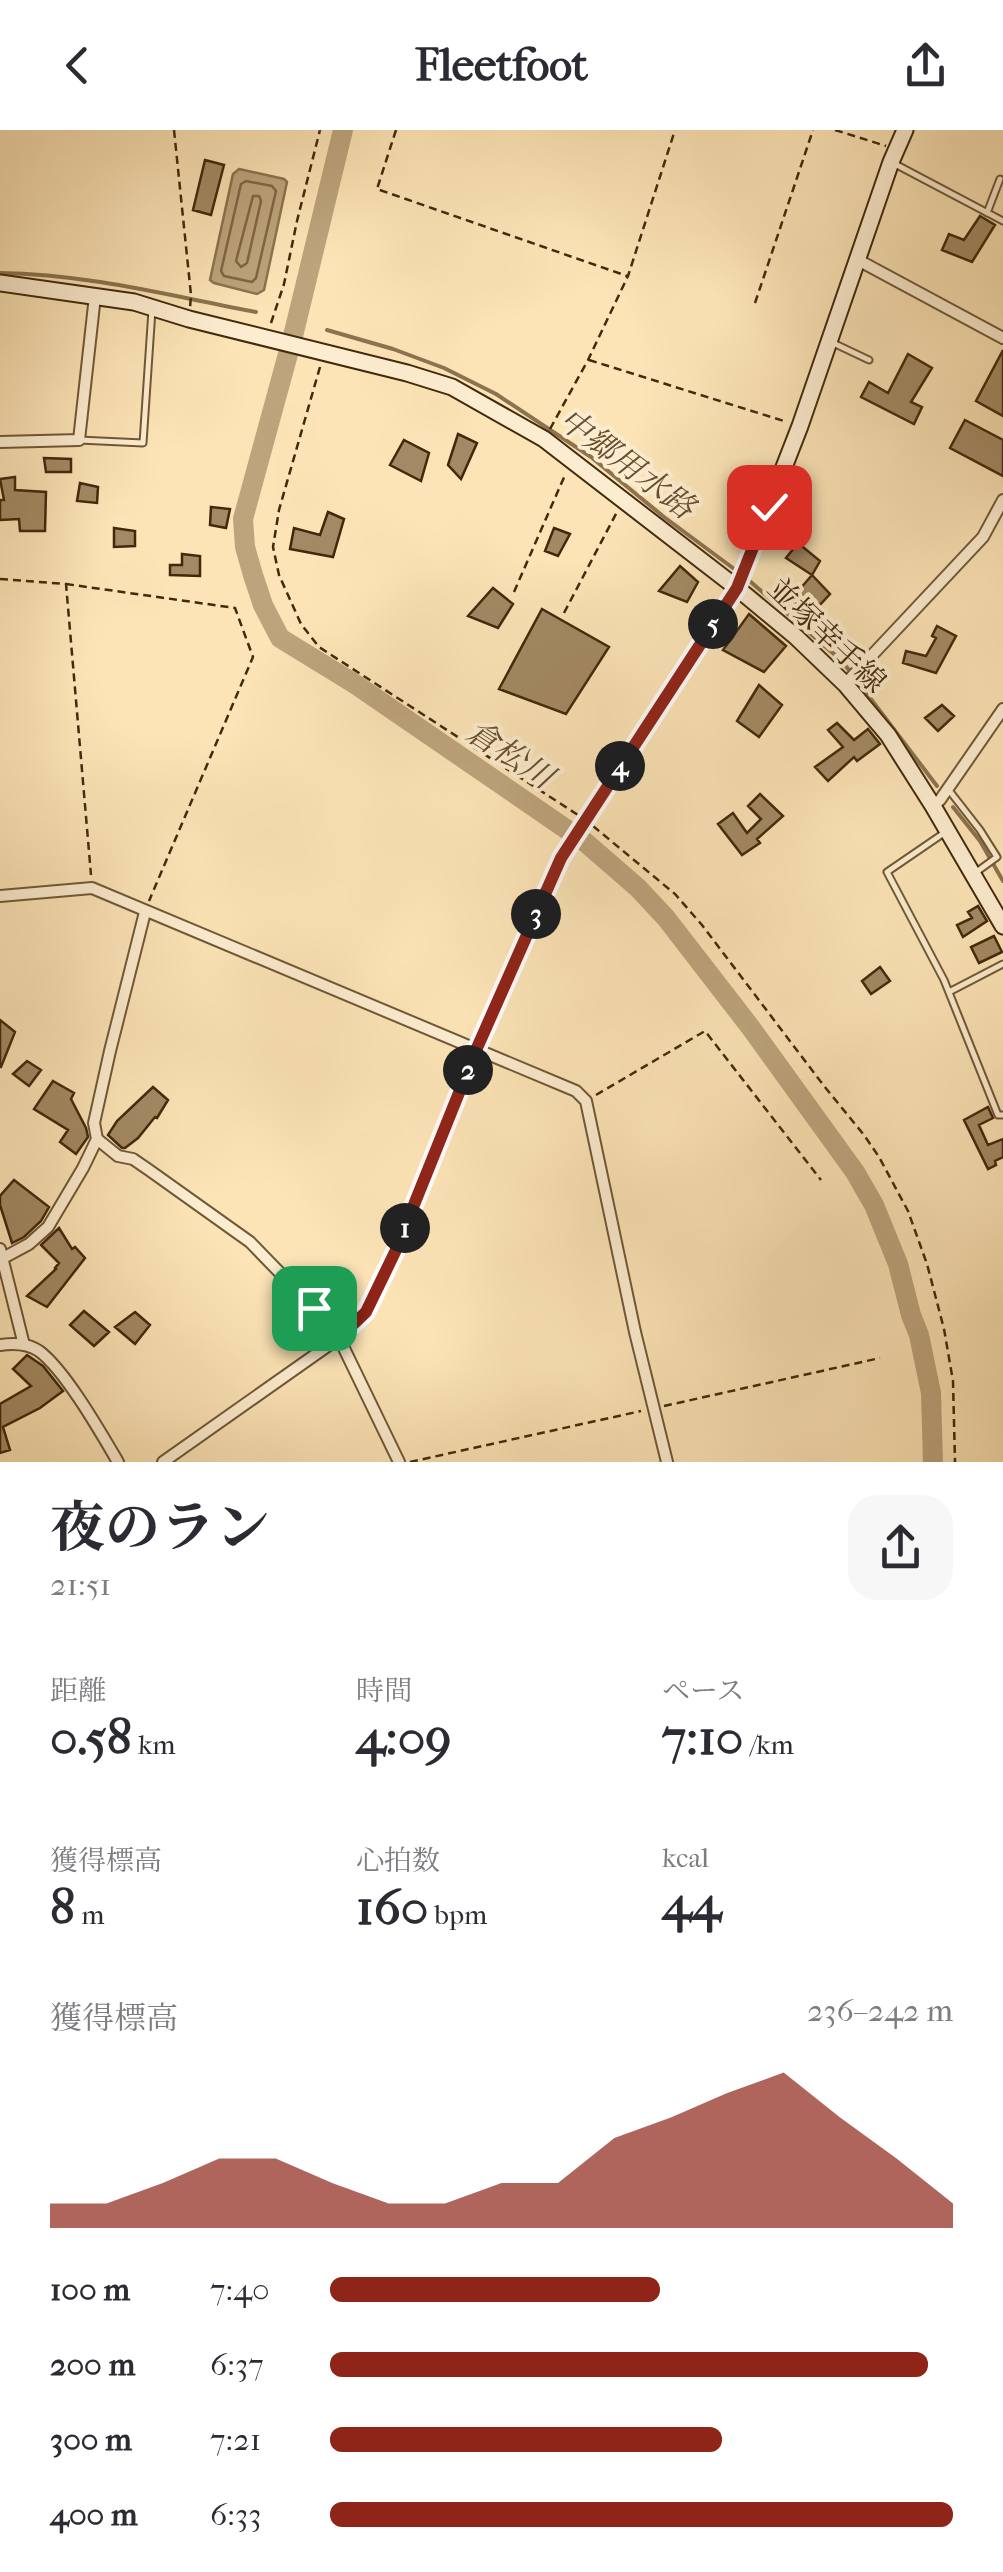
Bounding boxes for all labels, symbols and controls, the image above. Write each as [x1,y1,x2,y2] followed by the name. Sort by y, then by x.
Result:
[50,38,105,93] icon: back
[898,38,953,93] icon: share
[415,39,588,92] text: Fleetfoot
[552,400,703,528] water label: 中郷用水路
[727,465,812,550] pin
[742,480,797,535] icon: check
[761,571,893,700] street label: 並塚幸手線
[688,599,738,649] pin: 5
[707,607,719,640] text: 5
[459,713,563,798] water label: 倉松川
[595,741,645,791] pin: 4
[612,749,628,782] text: 4
[511,889,561,939] pin: 3
[530,897,542,930] text: 3
[443,1045,493,1095] pin: 2
[461,1053,475,1086] text: 2
[380,1203,430,1253] pin: 1
[400,1211,410,1244] text: 1
[272,1266,357,1351] pin
[287,1281,342,1336] icon: arrive
[848,1495,953,1600] button: share
[50,1496,270,1560] text: 夜のラン
[50,1566,111,1603] text: 21:51
[50,1674,106,1707] text: 距離
[356,1674,412,1707] text: 時間
[662,1674,745,1707] text: ペース
[50,1708,132,1767] text: 0.58
[356,1708,451,1767] text: 4:09
[662,1708,743,1767] text: 7:10
[132,1728,176,1761] text: km
[743,1728,794,1761] text: /km
[662,1841,709,1874] text: kcal
[50,1844,162,1877] text: 獲得標高
[356,1844,440,1877] text: 心拍数
[662,1874,721,1933] text: 44
[50,1878,75,1937] text: 8
[356,1878,428,1937] text: 160
[75,1898,104,1931] text: m
[428,1898,487,1931] text: bpm
[807,1992,953,2029] text: 236–242 m
[50,2000,178,2037] text: 獲得標高
[50,2271,130,2308] text: 100 m
[210,2271,270,2308] text: 7:40
[50,2346,135,2383] text: 200 m
[210,2346,264,2383] text: 6:37
[50,2421,132,2458] text: 300 m
[210,2421,261,2458] text: 7:21
[50,2496,138,2533] text: 400 m
[210,2496,261,2533] text: 6:33

